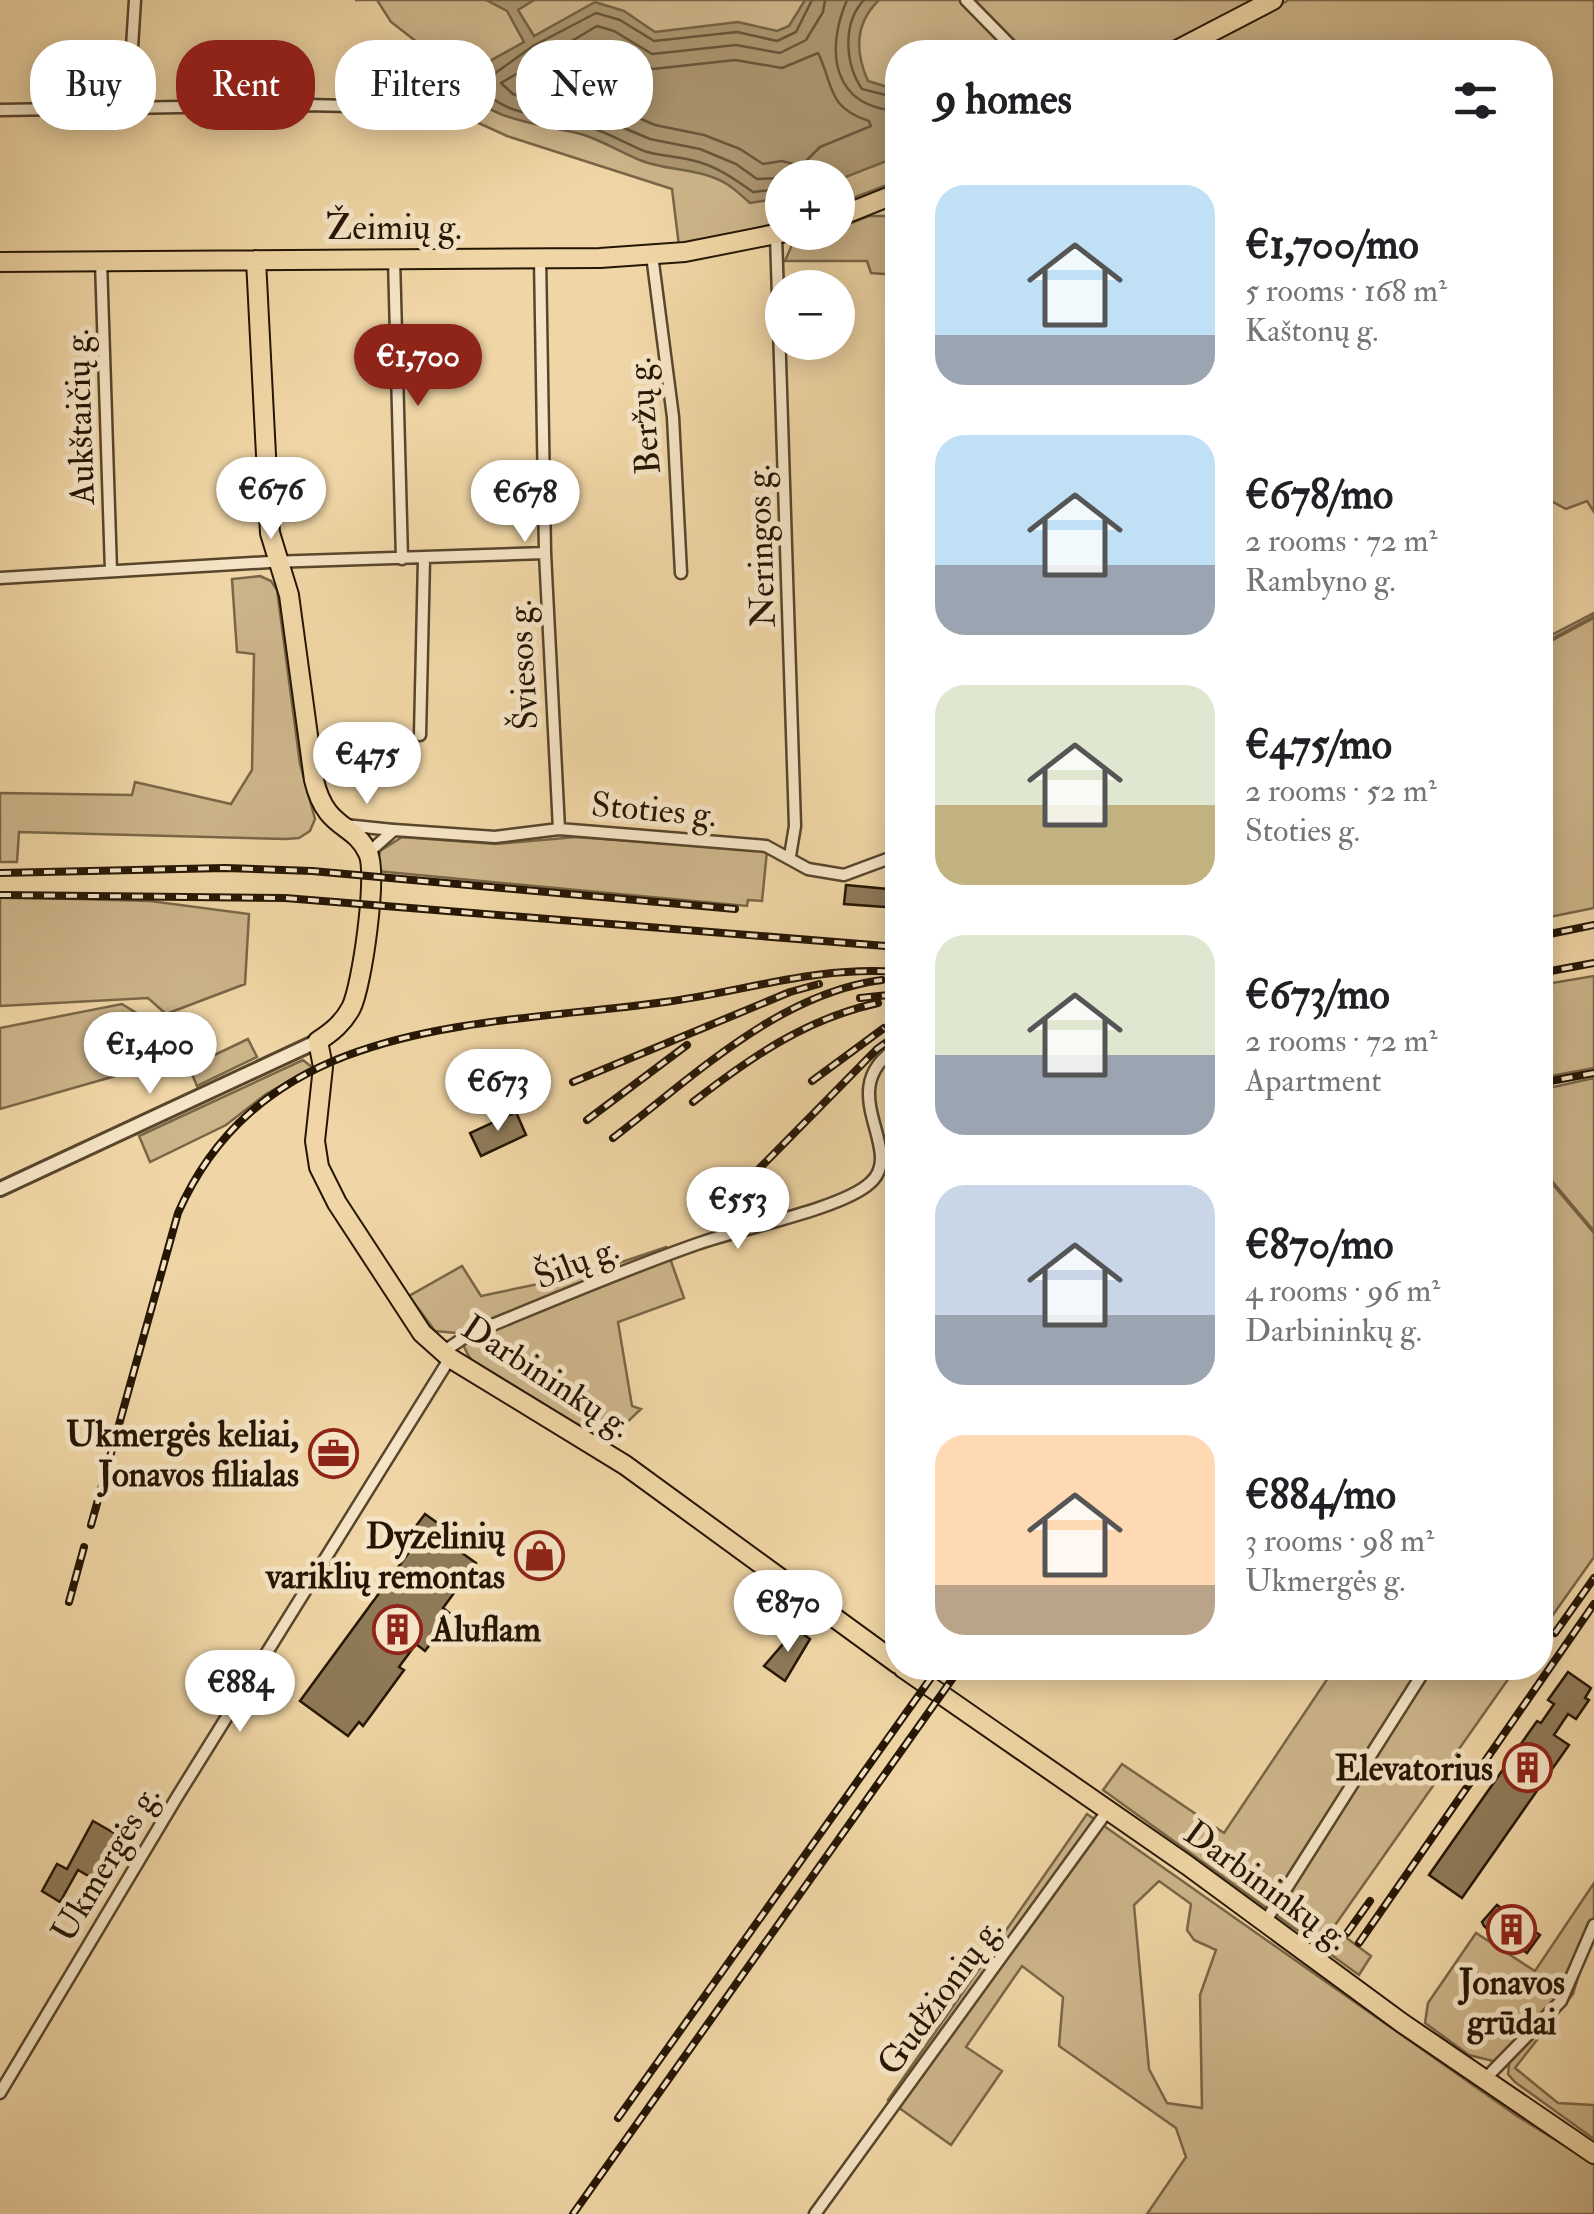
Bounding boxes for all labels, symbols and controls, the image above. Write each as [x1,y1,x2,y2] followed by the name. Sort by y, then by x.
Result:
[30,40,156,130] chip: Buy
[176,40,315,130] chip: Rent
[335,40,496,130] chip: Filters
[516,40,653,130] chip: New
[1448,73,1503,128] icon: filters
[935,74,1072,126] text: 9 homes
[765,160,855,360] map controls
[765,160,855,250] button: +
[326,204,462,250] street label: Žeimių g.
[1245,219,1419,271] text: €1,700/mo
[1015,225,1135,345] icon: home
[765,270,855,360] button: −
[1245,271,1447,311] text: 5 rooms · 168 m²
[1245,311,1378,351] text: Kaštonų g.
[337,324,499,409] pin: €1,700
[55,328,105,507] street label: Aukštaičių g.
[376,336,460,376] text: €1,700
[617,356,671,476] street label: Beržų g.
[212,457,330,542] pin: €676
[466,460,584,545] pin: €678
[736,464,786,628] street label: Neringos g.
[238,469,304,509] text: €676
[1245,469,1393,521] text: €678/mo
[493,472,557,512] text: €678
[1015,475,1135,595] icon: home
[1245,521,1438,561] text: 2 rooms · 72 m²
[1245,561,1396,601] text: Rambyno g.
[496,599,548,731] street label: Šviesos g.
[1245,719,1392,771] text: €475/mo
[308,722,426,807] pin: €475
[1015,725,1135,845] icon: home
[335,734,399,774] text: €475
[1245,771,1437,811] text: 2 rooms · 52 m²
[589,783,719,837] street label: Stoties g.
[1245,811,1360,851] text: Stoties g.
[1245,969,1390,1021] text: €673/mo
[1015,975,1135,1095] icon: home
[69,1012,231,1097] pin: €1,400
[1245,1021,1438,1061] text: 2 rooms · 72 m²
[106,1024,194,1064] text: €1,400
[439,1049,557,1134] pin: €673
[467,1061,529,1101] text: €673
[1245,1061,1382,1101] text: Apartment
[679,1167,797,1252] pin: €553
[708,1179,768,1219] text: €553
[1245,1219,1394,1271] text: €870/mo
[527,1224,625,1300] street label: Šilų g.
[1015,1225,1135,1345] icon: home
[1245,1271,1440,1311] text: 4 rooms · 96 m²
[453,1306,640,1448] street label: Darbininkų g.
[1245,1311,1422,1351] text: Darbininkų g.
[66,1413,299,1498] place label: Ukmergės keliai, Jonavos filialas
[308,1428,360,1480] office icon: Ukmergės keliai, Jonavos filialas
[1245,1469,1396,1521] text: €884/mo
[1015,1475,1135,1595] icon: home
[264,1515,506,1599] place label: Dyzelinių variklių remontas
[1245,1521,1434,1561] text: 3 rooms · 98 m²
[514,1530,566,1582] shop icon: Dyzelinių variklių remontas
[1245,1561,1406,1601] text: Ukmergės g.
[729,1570,847,1655] pin: €870
[756,1582,820,1622] text: €870
[371,1603,423,1655] building icon: Aluflam
[430,1608,542,1652] place label: Aluflam
[181,1650,299,1735] pin: €884
[207,1662,273,1702] text: €884
[1502,1742,1554,1794] building icon: Elevatorius
[1335,1747,1493,1791] place label: Elevatorius
[42,1777,170,1950] street label: Ukmergės g.
[1175,1811,1358,1960] street label: Darbininkų g.
[1486,1904,1538,1956] building icon: Jonavos grūdai
[868,1909,1012,2084] street label: Gudžionių g.
[1457,1961,1565,2045] place label: Jonavos grūdai

